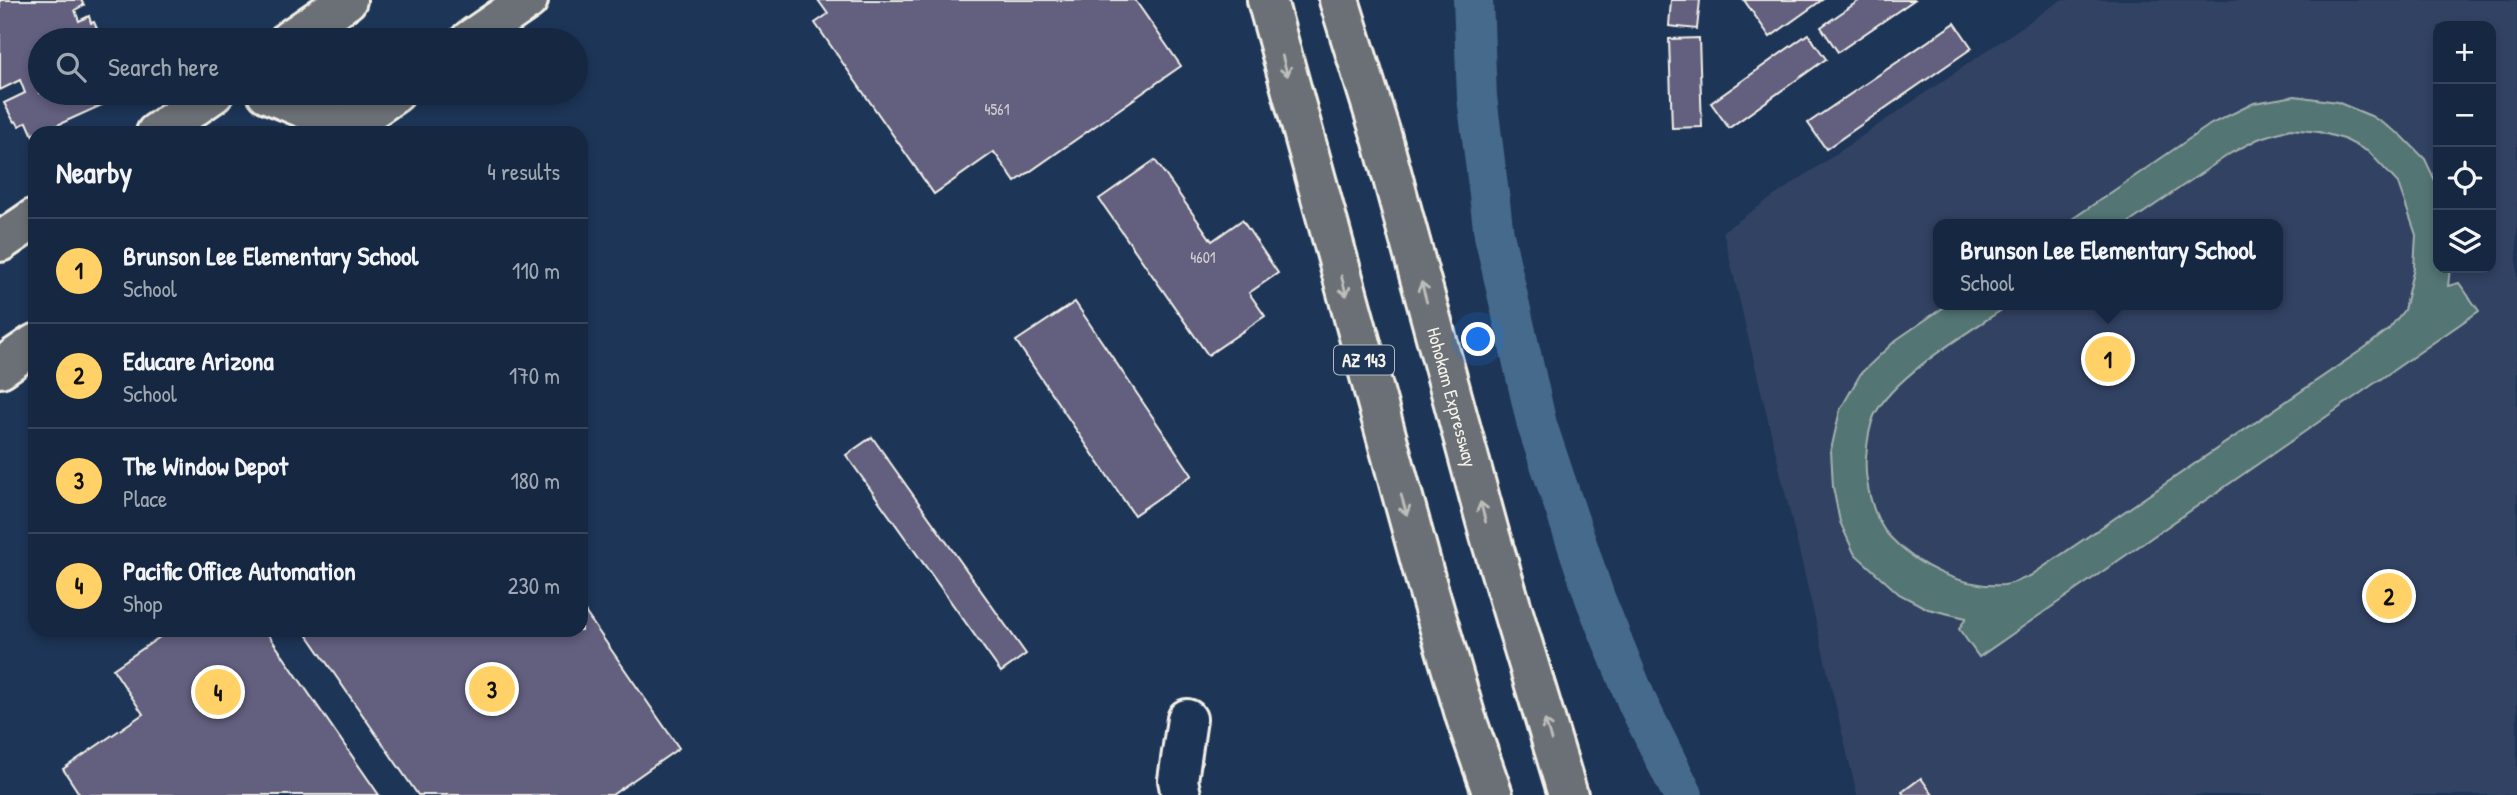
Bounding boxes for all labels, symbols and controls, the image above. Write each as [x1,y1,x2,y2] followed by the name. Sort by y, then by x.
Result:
[2433,21,2496,273] map controls
[2433,21,2496,84] button: +
[28,28,588,105] search box
[52,48,90,86] icon: search
[108,49,219,84] text: Search here
[1279,54,1292,77] one-way arrow
[2433,84,2496,147] button: −
[985,98,1010,120] house number: 4561
[2433,147,2496,210] button: locate
[56,152,132,192] text: Nearby
[487,156,560,187] text: 4 results
[2433,210,2496,273] button: layers
[1933,219,2283,310] popup
[1960,232,2256,267] text: Brunson Lee Elementary School
[123,238,418,273] text: Brunson Lee Elementary School
[1190,246,1216,268] house number: 4601
[75,255,83,286] text: 1
[512,255,560,286] text: 110 m
[1960,267,2014,298] text: School
[123,273,177,304] text: School
[1338,274,1351,296] one-way arrow
[1417,281,1430,304] one-way arrow
[1461,322,1495,356] your location
[1421,324,1484,470] street label: Hohokam Expressway
[2085,333,2131,385] pin: 1
[123,343,274,378] text: Educare Arizona
[1334,346,1394,374] road number: AZ 143
[74,360,84,391] text: 2
[509,360,560,391] text: 170 m
[123,378,177,409] text: School
[123,448,288,483] text: The Window Depot
[74,465,84,496] text: 3
[510,465,560,496] text: 180 m
[123,483,167,514] text: Place
[1398,493,1411,516] one-way arrow
[1476,501,1489,523] one-way arrow
[123,553,356,588] text: Pacific Office Automation
[75,570,83,601] text: 4
[508,570,560,601] text: 230 m
[2366,570,2412,622] pin: 2
[123,588,162,619] text: Shop
[469,663,515,715] pin: 3
[195,666,241,718] pin: 4
[1540,719,1553,741] one-way arrow

